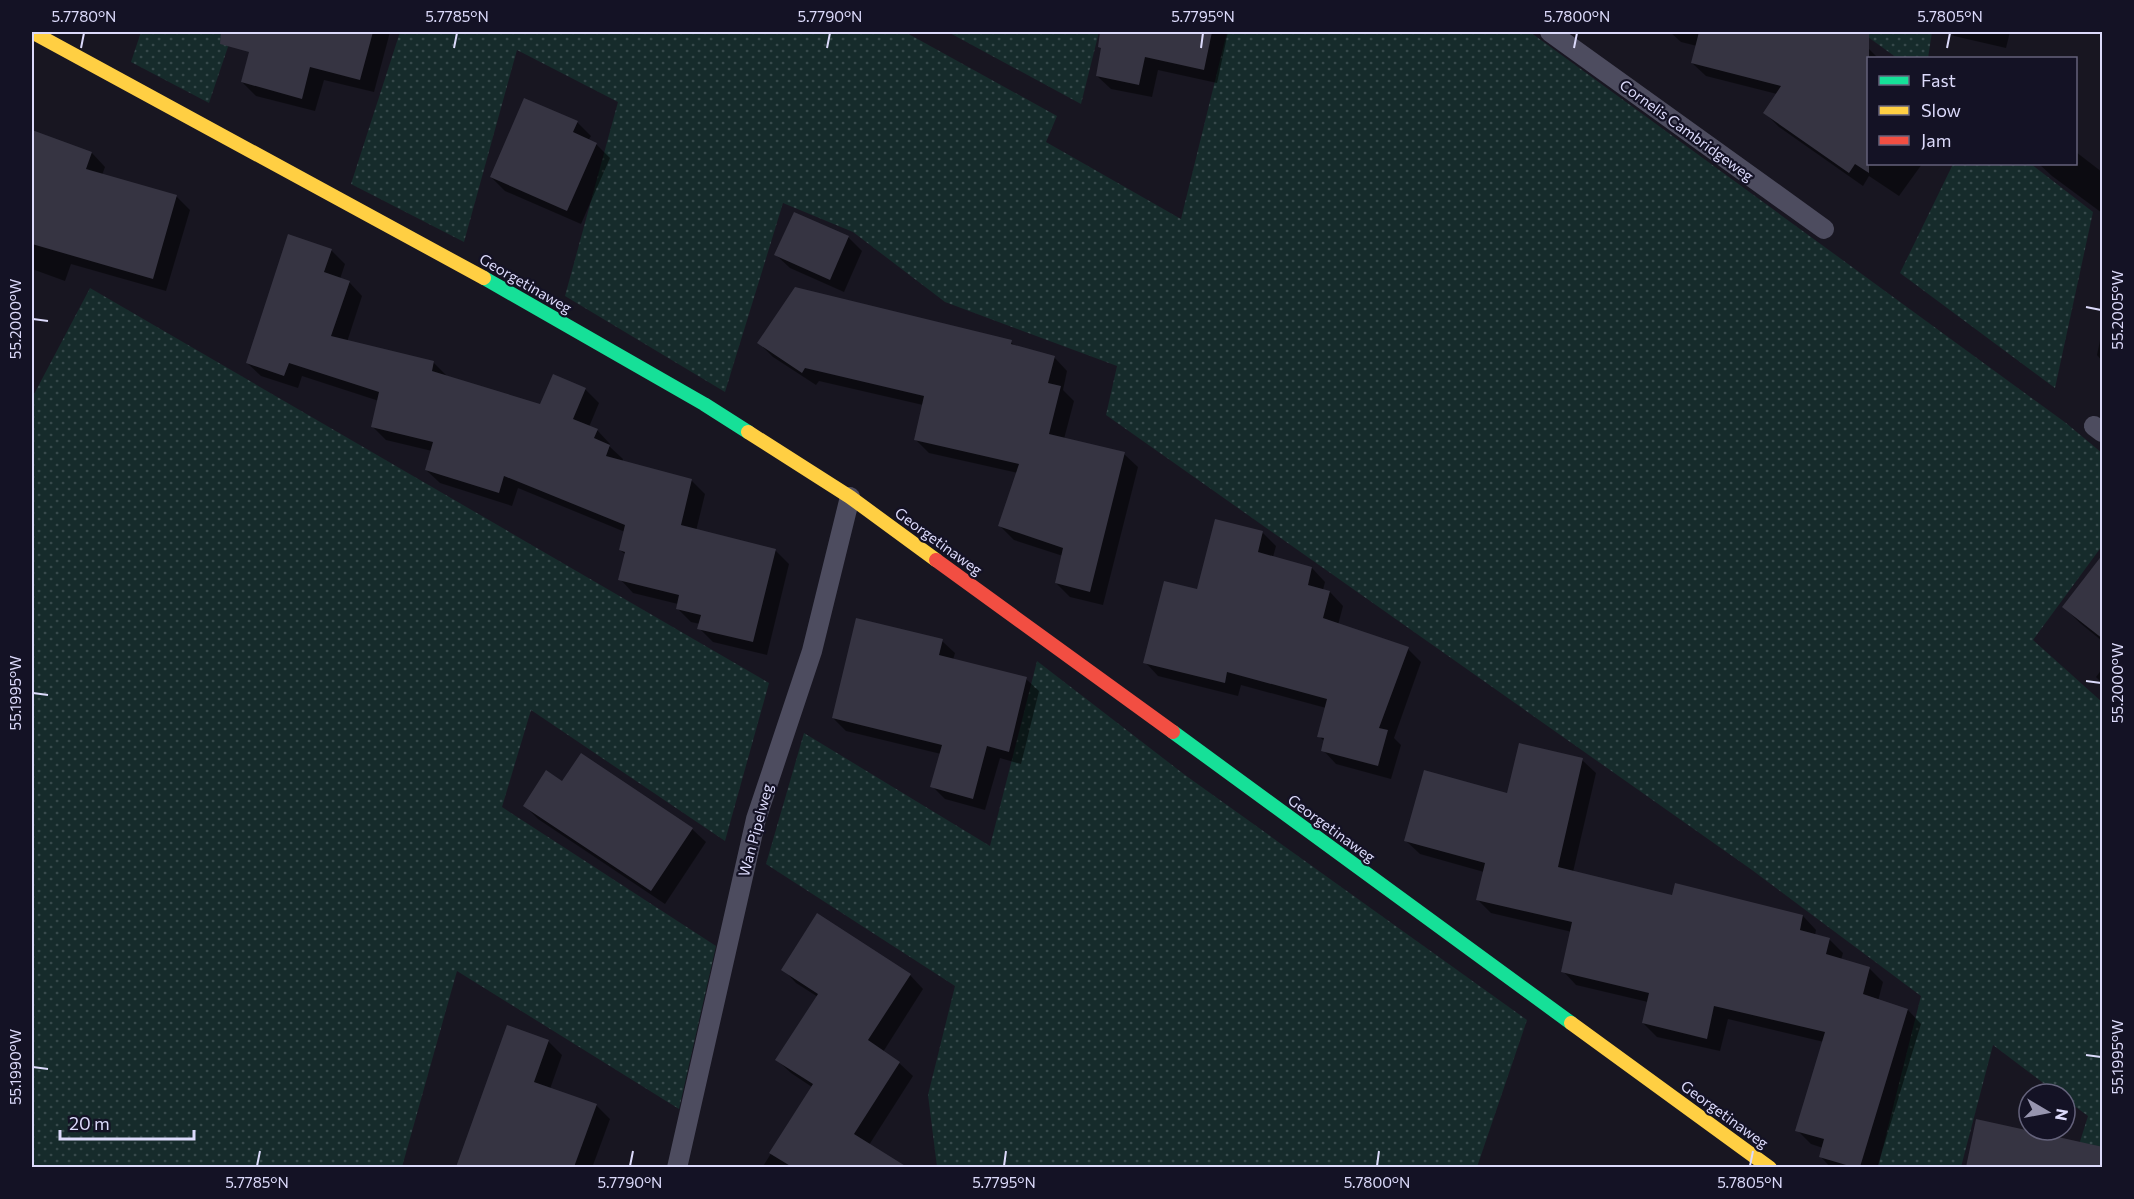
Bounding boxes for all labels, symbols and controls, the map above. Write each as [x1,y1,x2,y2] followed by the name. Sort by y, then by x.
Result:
[52,7,116,25] text: 5.7780°N
[425,7,489,25] text: 5.7785°N
[798,7,862,25] text: 5.7790°N
[1171,7,1235,25] text: 5.7795°N
[1544,7,1610,25] text: 5.7800°N
[1917,7,1983,25] text: 5.7805°N
[1867,57,2077,165] legend
[1921,69,1956,91] text: Fast
[1617,75,1757,185] street label: Cornelis Cambridgeweg
[1921,99,1961,121] text: Slow
[1921,129,1951,151] text: Jam
[477,249,575,317] street label: Georgetinaweg
[2108,270,2126,350] text: 55.2005°W
[6,279,24,359] text: 55.2000°W
[892,503,986,579] street label: Georgetinaweg
[2108,643,2126,723] text: 55.2000°W
[6,656,24,730] text: 55.1995°W
[734,782,776,878] street label: Wan Pipelweg
[1285,790,1379,866] street label: Georgetinaweg
[2108,1020,2126,1094] text: 55.1995°W
[6,1029,24,1105] text: 55.1990°W
[1678,1076,1772,1152] street label: Georgetinaweg
[2017,1082,2077,1142] north arrow
[60,1103,194,1141] scale bar
[2052,1107,2073,1122] text: N
[69,1112,110,1134] text: 20 m
[225,1173,289,1191] text: 5.7785°N
[598,1173,662,1191] text: 5.7790°N
[972,1173,1036,1191] text: 5.7795°N
[1344,1173,1410,1191] text: 5.7800°N
[1717,1173,1783,1191] text: 5.7805°N

